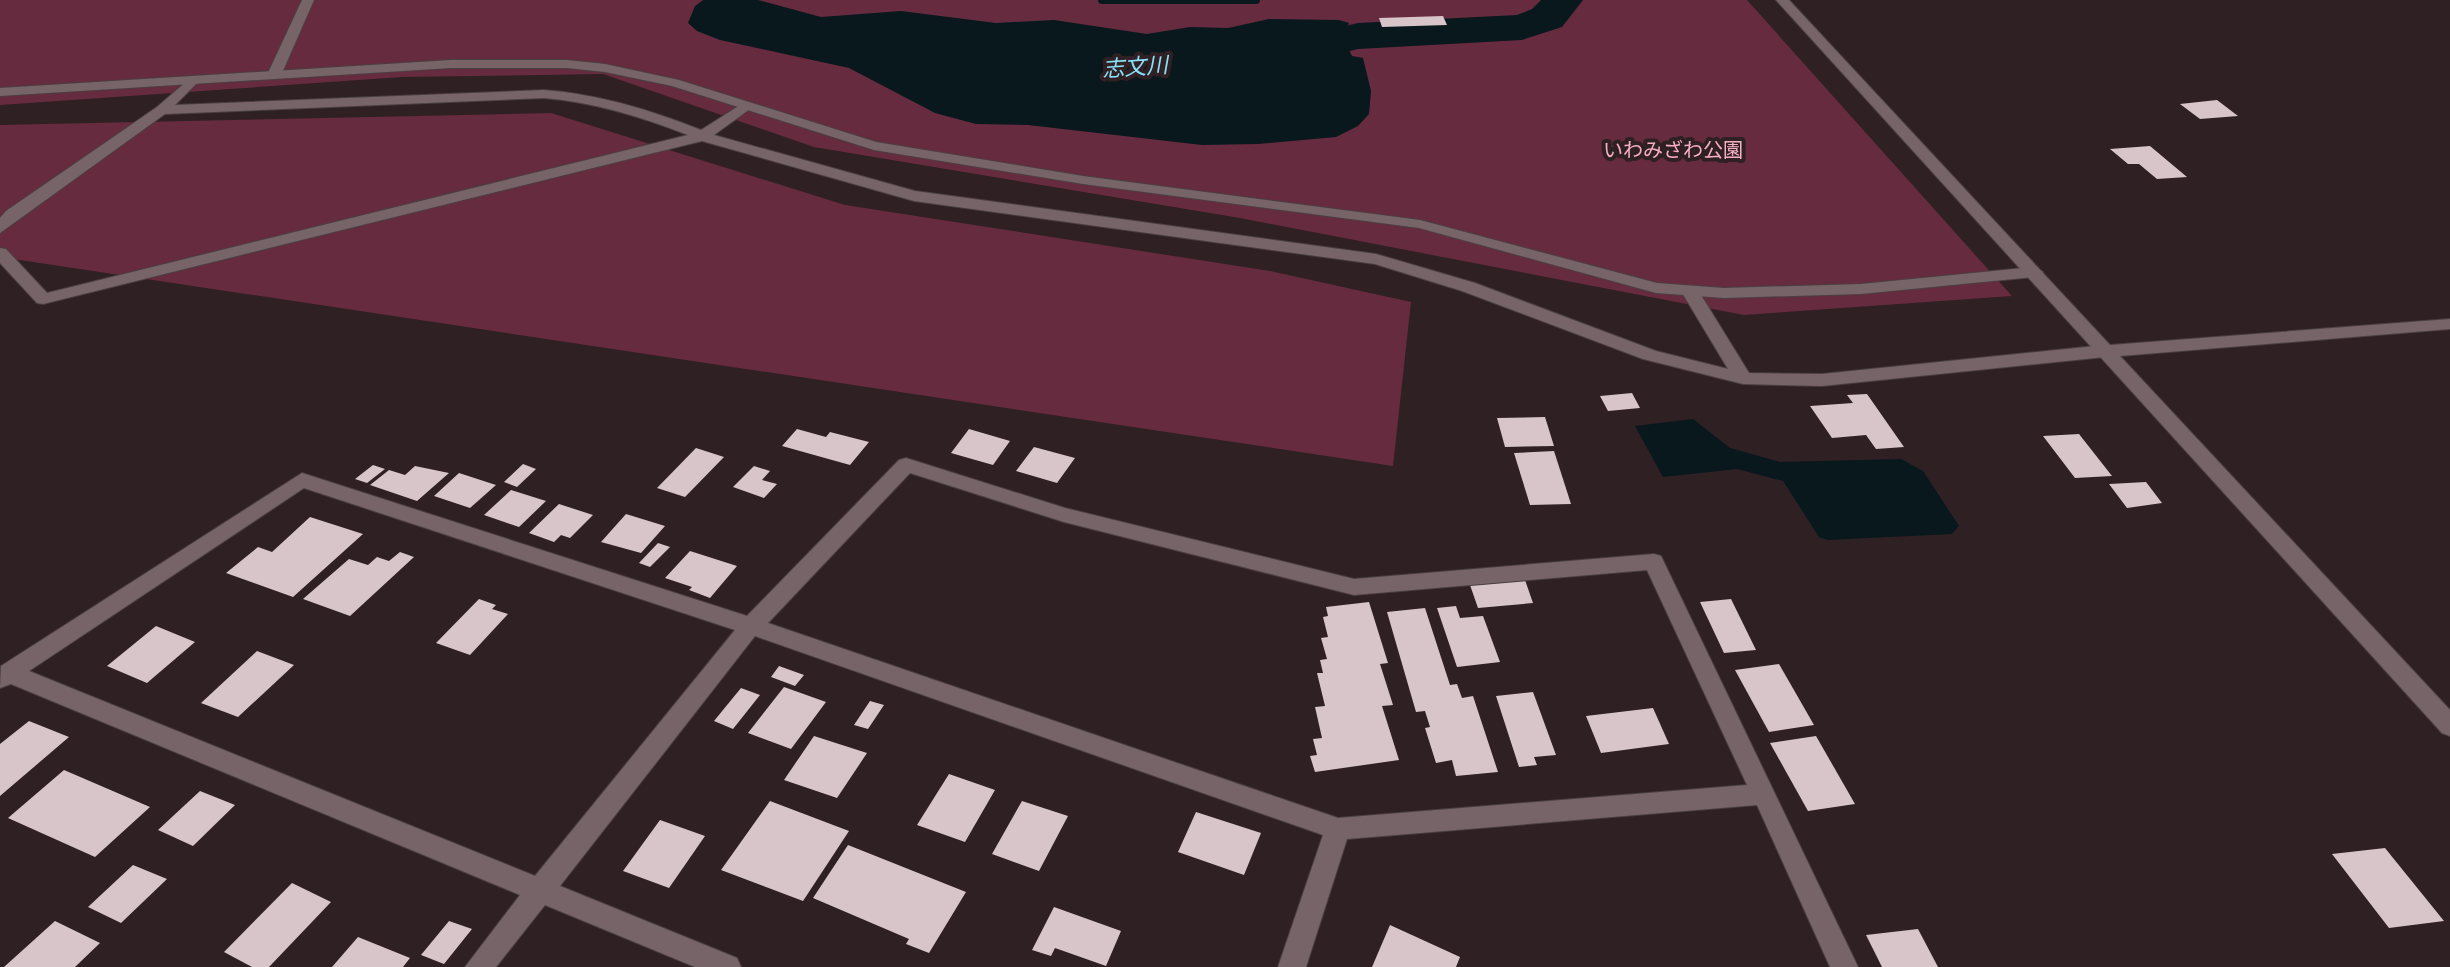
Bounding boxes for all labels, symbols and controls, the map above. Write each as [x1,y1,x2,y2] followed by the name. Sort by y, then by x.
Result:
[1101,51,1171,81] water label: 志文川
[1603,138,1743,161] park label: いわみざわ公園

